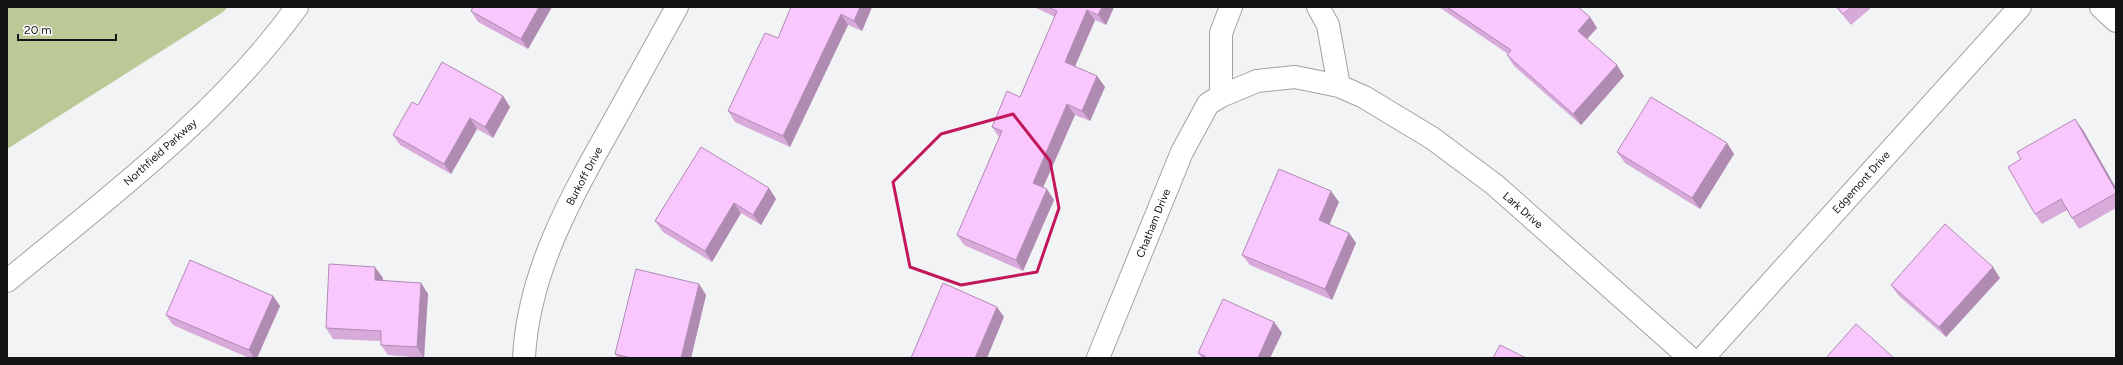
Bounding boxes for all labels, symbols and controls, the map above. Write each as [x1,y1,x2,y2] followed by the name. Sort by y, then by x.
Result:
[18,16,116,42] scale bar
[24,23,52,37] text: 20 m
[121,116,200,189] street label: Northfield Parkway
[564,145,605,208] street label: Burkoff Drive
[1830,148,1893,216] street label: Edgemont Drive
[1134,187,1173,260] street label: Chatham Drive
[1500,190,1545,231] street label: Lark Drive

